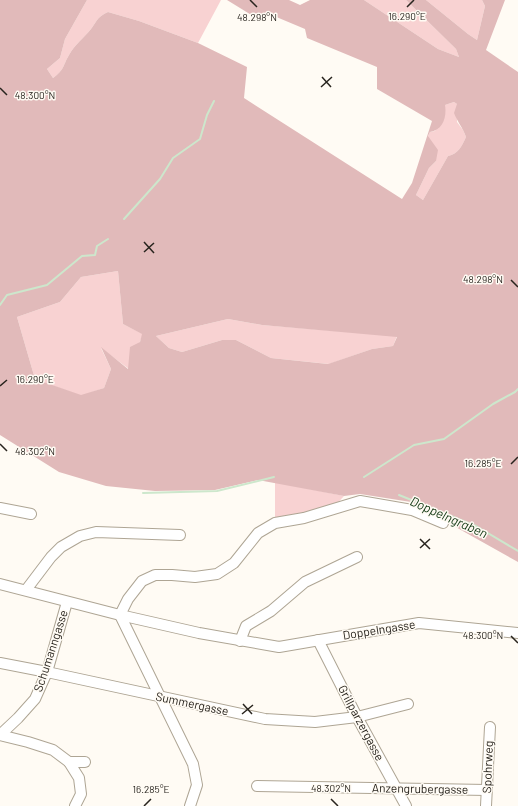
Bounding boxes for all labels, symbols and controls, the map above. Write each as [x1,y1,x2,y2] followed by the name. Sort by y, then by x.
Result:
[388,10,426,22] text: 16.290°E
[237,11,277,23] text: 48.298°N
[15,89,55,101] text: 48.300°N
[463,273,503,285] text: 48.298°N
[16,373,54,385] text: 16.290°E
[15,445,55,457] text: 48.302°N
[465,457,502,469] text: 16.285°E
[408,493,490,541] water label: Doppelngraben
[30,608,70,693] street label: Schumanngasse
[342,616,416,642] street label: Doppelngasse
[463,629,503,641] text: 48.300°N
[336,682,388,763] street label: Grillparzergasse
[154,688,230,718] street label: Summergasse
[479,740,495,793] street label: Spohrweg
[372,780,468,796] street label: Anzengrubergasse
[311,782,351,794] text: 48.302°N
[133,783,170,795] text: 16.285°E

